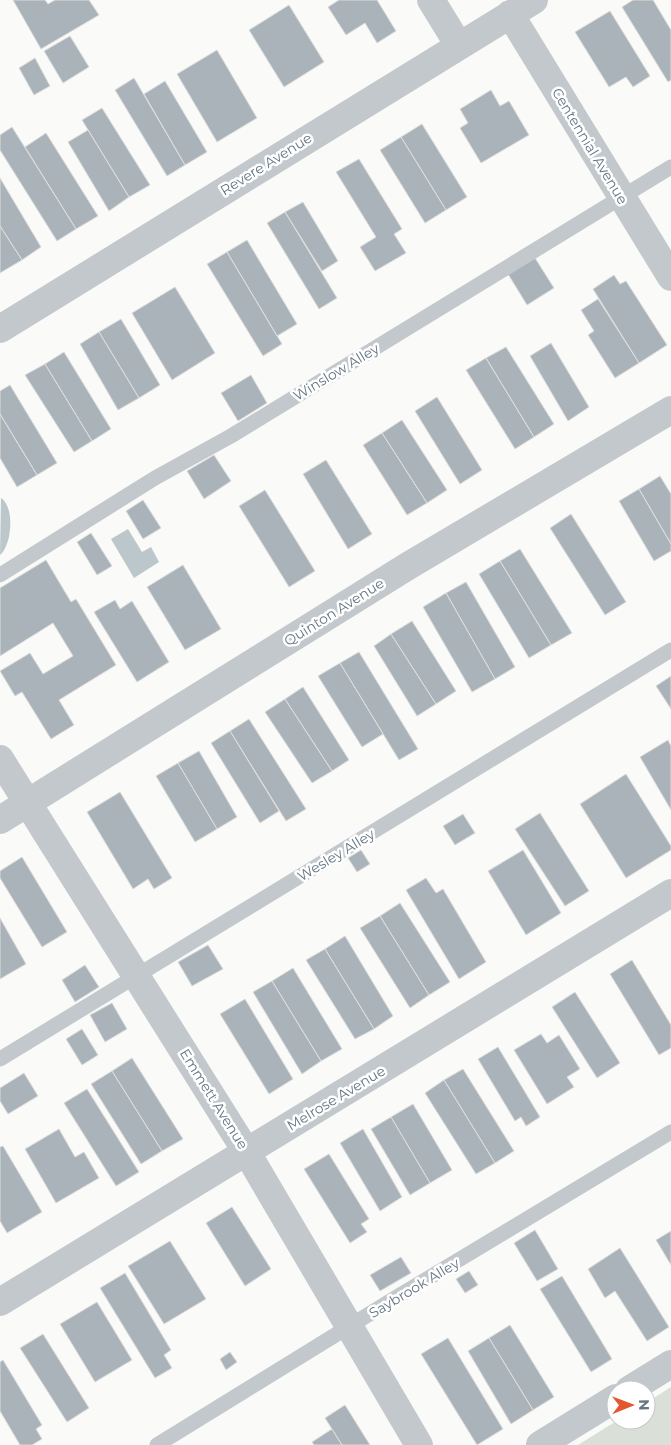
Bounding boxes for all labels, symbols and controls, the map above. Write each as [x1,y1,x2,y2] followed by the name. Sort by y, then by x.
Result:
[548,85,632,207] street label: Centennial Avenue
[217,129,315,199] street label: Revere Avenue
[290,339,383,405] street label: Winslow Alley
[281,574,387,650] street label: Quinton Avenue
[294,825,378,885] street label: Wesley Alley
[176,1045,252,1153] street label: Emmett Avenue
[284,1062,388,1134] street label: Melrose Avenue
[366,1254,463,1322] street label: Saybrook Alley
[606,1380,656,1430] north arrow
[635,1399,653,1411] text: N

